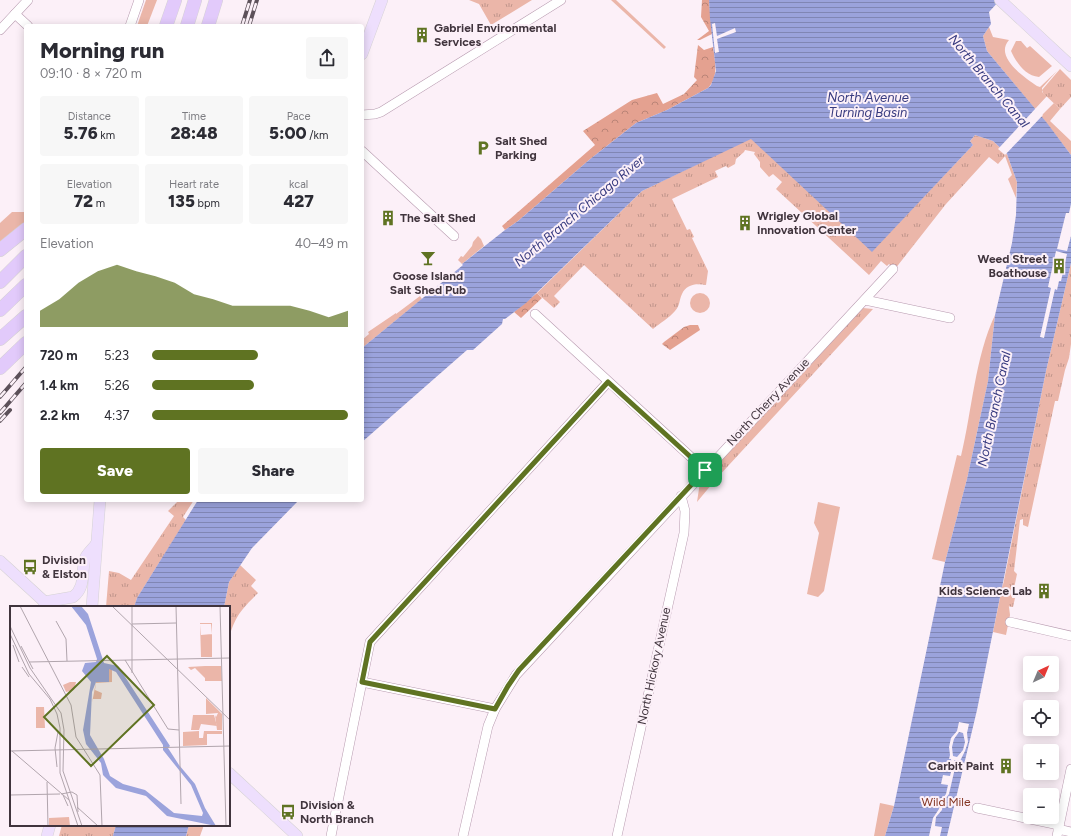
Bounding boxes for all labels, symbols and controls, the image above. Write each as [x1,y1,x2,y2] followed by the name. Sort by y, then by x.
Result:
[434,21,557,49] place label: Gabriel Environmental Services
[413,26,431,44] building icon: Gabriel Environmental Services
[946,31,1032,131] water label: North Branch Canal
[40,37,164,64] text: Morning run
[306,37,348,79] button: share
[40,66,142,81] text: 09:10 · 8 × 720 m
[827,90,909,120] water label: North Avenue Turning Basin
[68,110,111,123] text: Distance
[182,110,206,123] text: Time
[287,110,311,123] text: Pace
[64,123,98,143] text: 5.76
[170,123,218,143] text: 28:48
[269,123,307,143] text: 5:00
[98,129,115,142] text: km
[307,129,328,142] text: /km
[495,134,547,162] place label: Salt Shed Parking
[474,139,492,157] parking icon: Salt Shed Parking
[511,152,647,270] water label: North Branch Chicago River
[67,178,112,191] text: Elevation
[169,178,219,191] text: Heart rate
[289,178,308,191] text: kcal
[73,191,93,211] text: 72
[168,191,195,211] text: 135
[283,191,314,211] text: 427
[93,197,105,210] text: m
[195,197,220,210] text: bpm
[379,209,397,227] building icon: The Salt Shed
[757,209,857,237] place label: Wrigley Global Innovation Center
[400,211,476,225] place label: The Salt Shed
[736,214,754,232] building icon: Wrigley Global Innovation Center
[40,236,93,251] text: Elevation
[295,236,348,251] text: 40–49 m
[419,249,437,267] bar icon: Goose Island Salt Shed Pub
[978,252,1047,280] place label: Weed Street Boathouse
[1050,257,1068,275] building icon: Weed Street Boathouse
[390,269,466,297] place label: Goose Island Salt Shed Pub
[40,348,78,363] text: 720 m
[104,348,129,363] text: 5:23
[974,350,1014,468] water label: North Branch Canal
[724,355,812,449] street label: North Cherry Avenue
[40,378,78,393] text: 1.4 km
[104,378,129,393] text: 5:26
[40,408,80,423] text: 2.2 km
[104,408,129,423] text: 4:37
[40,448,190,494] button: Save
[198,448,348,494] button: Share
[688,453,722,487] pin
[694,459,716,481] icon: arrive
[42,553,87,581] place label: Division & Elston
[21,558,39,576] bus stop icon: Division & Elston
[1035,582,1053,600] building icon: Kids Science Lab
[939,584,1032,598] place label: Kids Science Lab
[10,606,230,826] inset map
[635,606,673,726] street label: North Hickory Avenue
[1023,656,1059,692] north arrow
[1023,656,1059,824] map controls
[1023,700,1059,736] button: locate
[1023,744,1059,780] button: +
[997,757,1015,775] building icon: Carbit Paint
[928,759,994,773] place label: Carbit Paint
[1023,788,1059,824] button: −
[921,795,971,809] park label: Wild Mile
[300,798,374,826] place label: Division & North Branch
[279,803,297,821] bus stop icon: Division & North Branch

